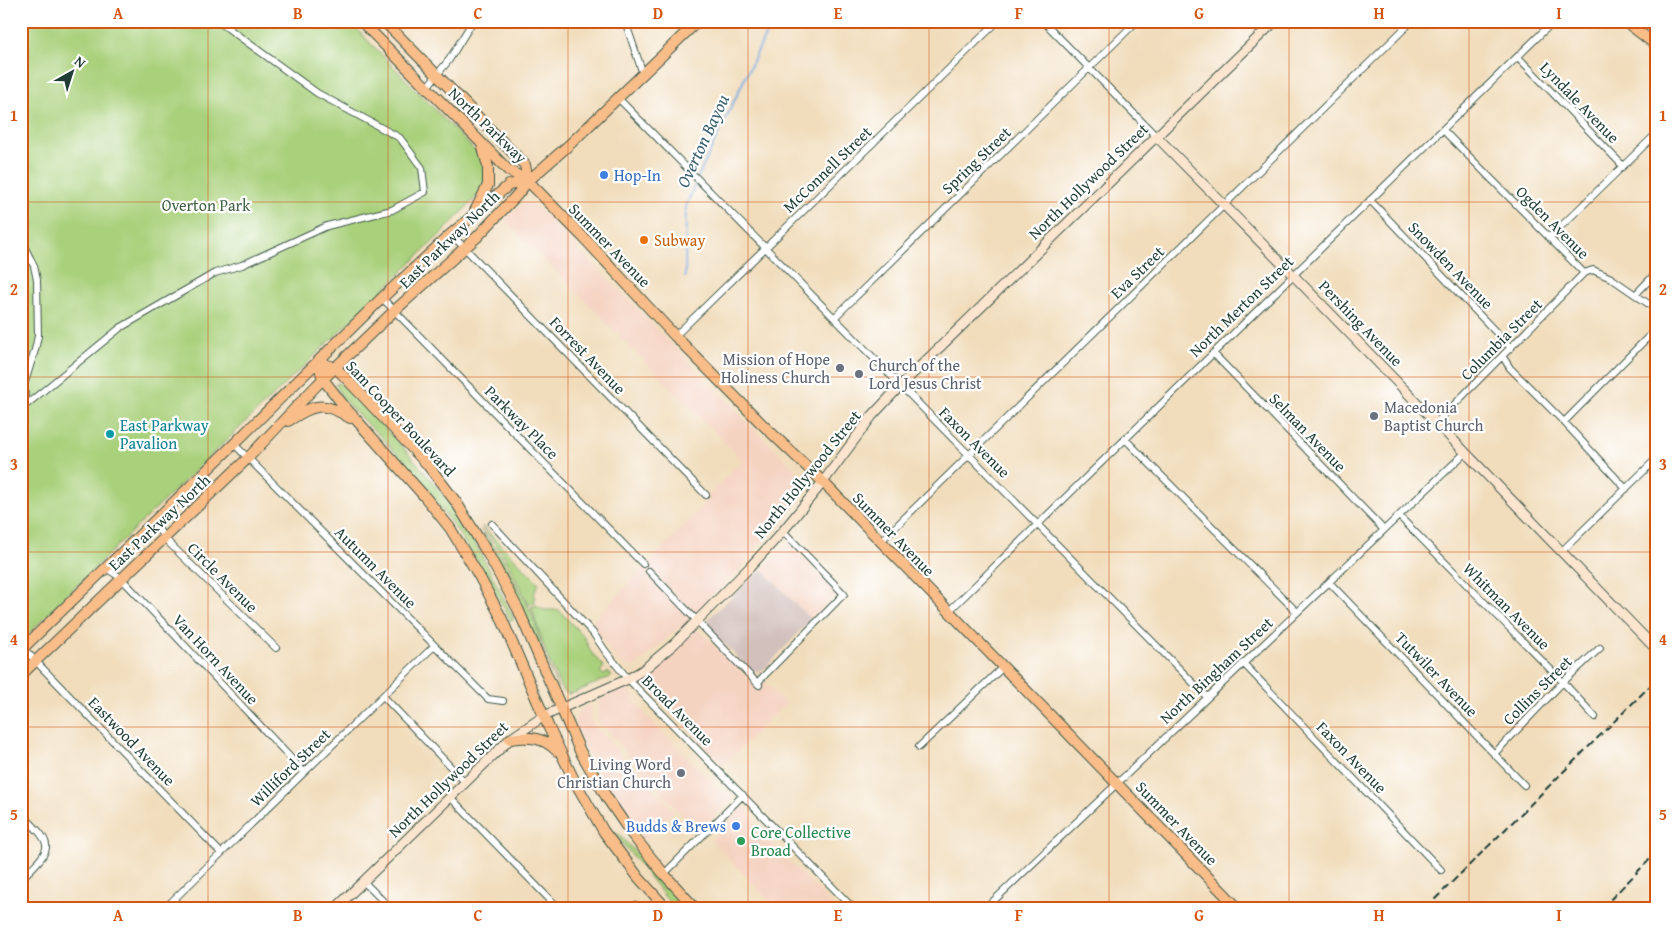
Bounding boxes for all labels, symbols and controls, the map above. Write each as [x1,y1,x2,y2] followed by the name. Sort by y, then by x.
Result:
[113,1,124,25] text: A
[293,1,303,25] text: B
[473,1,483,25] text: C
[653,1,663,25] text: D
[834,1,843,25] text: E
[1015,1,1023,25] text: F
[1194,1,1204,25] text: G
[1373,1,1385,25] text: H
[1556,1,1562,25] text: I
[48,48,98,98] north arrow
[70,51,91,73] text: N
[1535,56,1625,148] street label: Lyndale Avenue
[443,81,533,169] street label: North Parkway
[669,89,736,192] water label: Overton Bayou
[10,103,18,127] text: 1
[1659,103,1667,127] text: 1
[1022,117,1154,245] street label: North Hollywood Street
[777,120,877,218] street label: McConnell Street
[936,120,1016,199] street label: Spring Street
[614,163,661,187] place label: Hop-In
[598,169,610,181] marker: Hop-In
[1511,180,1595,264] street label: Ogden Avenue
[393,184,505,294] street label: East Parkway North
[162,193,251,217] park label: Overton Park
[563,197,657,293] street label: Summer Avenue
[1403,216,1499,314] street label: Snowden Avenue
[654,228,705,252] place label: Subway
[638,234,650,246] marker: Subway
[1104,240,1170,304] street label: Eva Street
[1183,249,1299,362] street label: North Merton Street
[1313,274,1409,372] street label: Pershing Avenue
[10,277,18,301] text: 2
[1659,277,1667,301] text: 2
[1455,292,1548,385] street label: Columbia Street
[544,311,632,399] street label: Forrest Avenue
[721,347,830,389] place label: Mission of Hope Holiness Church
[869,353,982,395] place label: Church of the Lord Jesus Christ
[341,354,462,482] street label: Sam Cooper Boulevard
[834,362,846,374] marker: Mission of Hope Holiness Church
[853,368,865,380] marker: Church of the Lord Jesus Christ
[479,379,565,465] street label: Parkway Place
[1264,387,1352,477] street label: Selman Avenue
[1384,395,1483,437] place label: Macedonia Baptist Church
[934,401,1016,483] street label: Faxon Avenue
[748,404,867,543] street label: North Hollywood Street
[1368,410,1380,422] marker: Macedonia Baptist Church
[120,413,209,455] place label: East Parkway Pavalion
[104,428,116,440] marker: East Parkway Pavalion
[10,452,18,476] text: 3
[1659,452,1667,476] text: 3
[103,468,215,576] street label: East Parkway North
[847,486,941,582] street label: Summer Avenue
[330,521,422,613] street label: Autumn Avenue
[182,536,264,618] street label: Circle Avenue
[1458,557,1556,655] street label: Whitman Avenue
[167,608,265,710] street label: Van Horn Avenue
[1154,611,1278,729] street label: North Bingham Street
[1390,626,1484,722] street label: Tutwiler Avenue
[10,627,18,651] text: 4
[1659,627,1667,651] text: 4
[1497,650,1577,730] street label: Collins Street
[637,669,719,751] street label: Broad Avenue
[83,691,181,791] street label: Eastwood Avenue
[382,715,514,843] street label: North Hollywood Street
[1311,715,1393,799] street label: Faxon Avenue
[244,722,336,812] street label: Williford Street
[557,752,671,794] place label: Living Word Christian Church
[675,767,687,779] marker: Living Word Christian Church
[1130,775,1224,871] street label: Summer Avenue
[10,802,18,826] text: 5
[1659,802,1667,826] text: 5
[626,814,726,838] place label: Budds & Brews
[730,820,742,832] marker: Budds & Brews
[751,820,851,862] place label: Core Collective Broad
[735,835,747,847] marker: Core Collective Broad
[113,903,124,927] text: A
[293,903,303,927] text: B
[473,903,483,927] text: C
[653,903,663,927] text: D
[834,903,843,927] text: E
[1015,903,1023,927] text: F
[1194,903,1204,927] text: G
[1373,903,1385,927] text: H
[1556,903,1562,927] text: I

